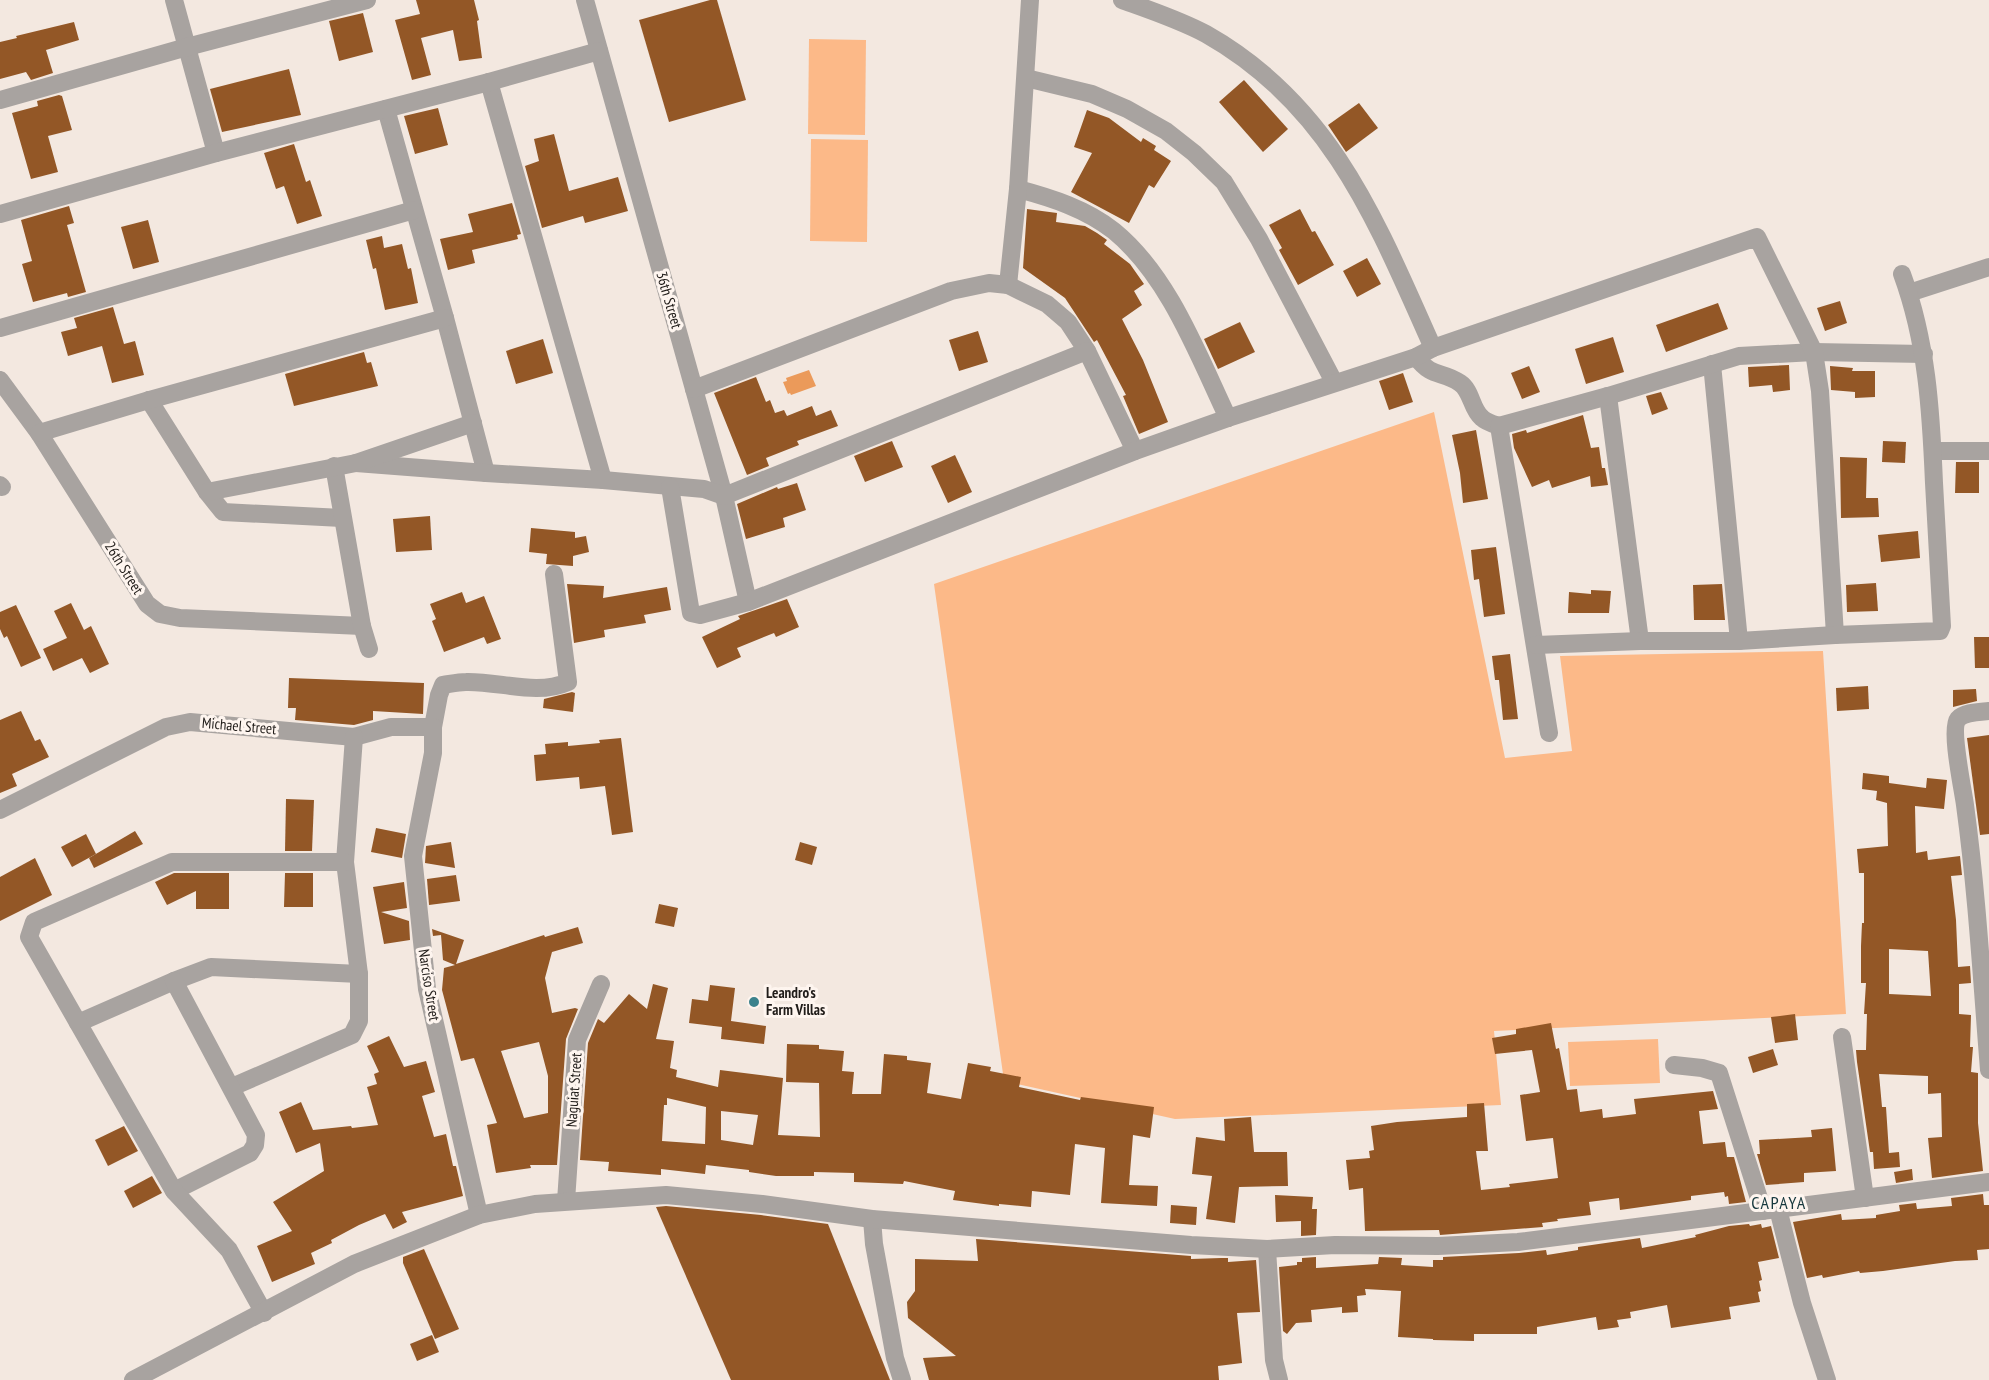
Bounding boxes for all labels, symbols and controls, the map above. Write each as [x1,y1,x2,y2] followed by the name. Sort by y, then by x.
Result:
[652,269,687,331] street label: 36th Street
[101,538,148,598] street label: 26th Street
[201,713,277,738] street label: Michael Street
[414,948,445,1022] street label: Narciso Street
[766,983,825,1019] place label: Leandro's Farm Villas
[747,995,761,1009] marker: Leandro's Farm Villas
[561,1052,586,1128] street label: Naguiat Street
[1751,1191,1807,1214] district label: CAPAYA

